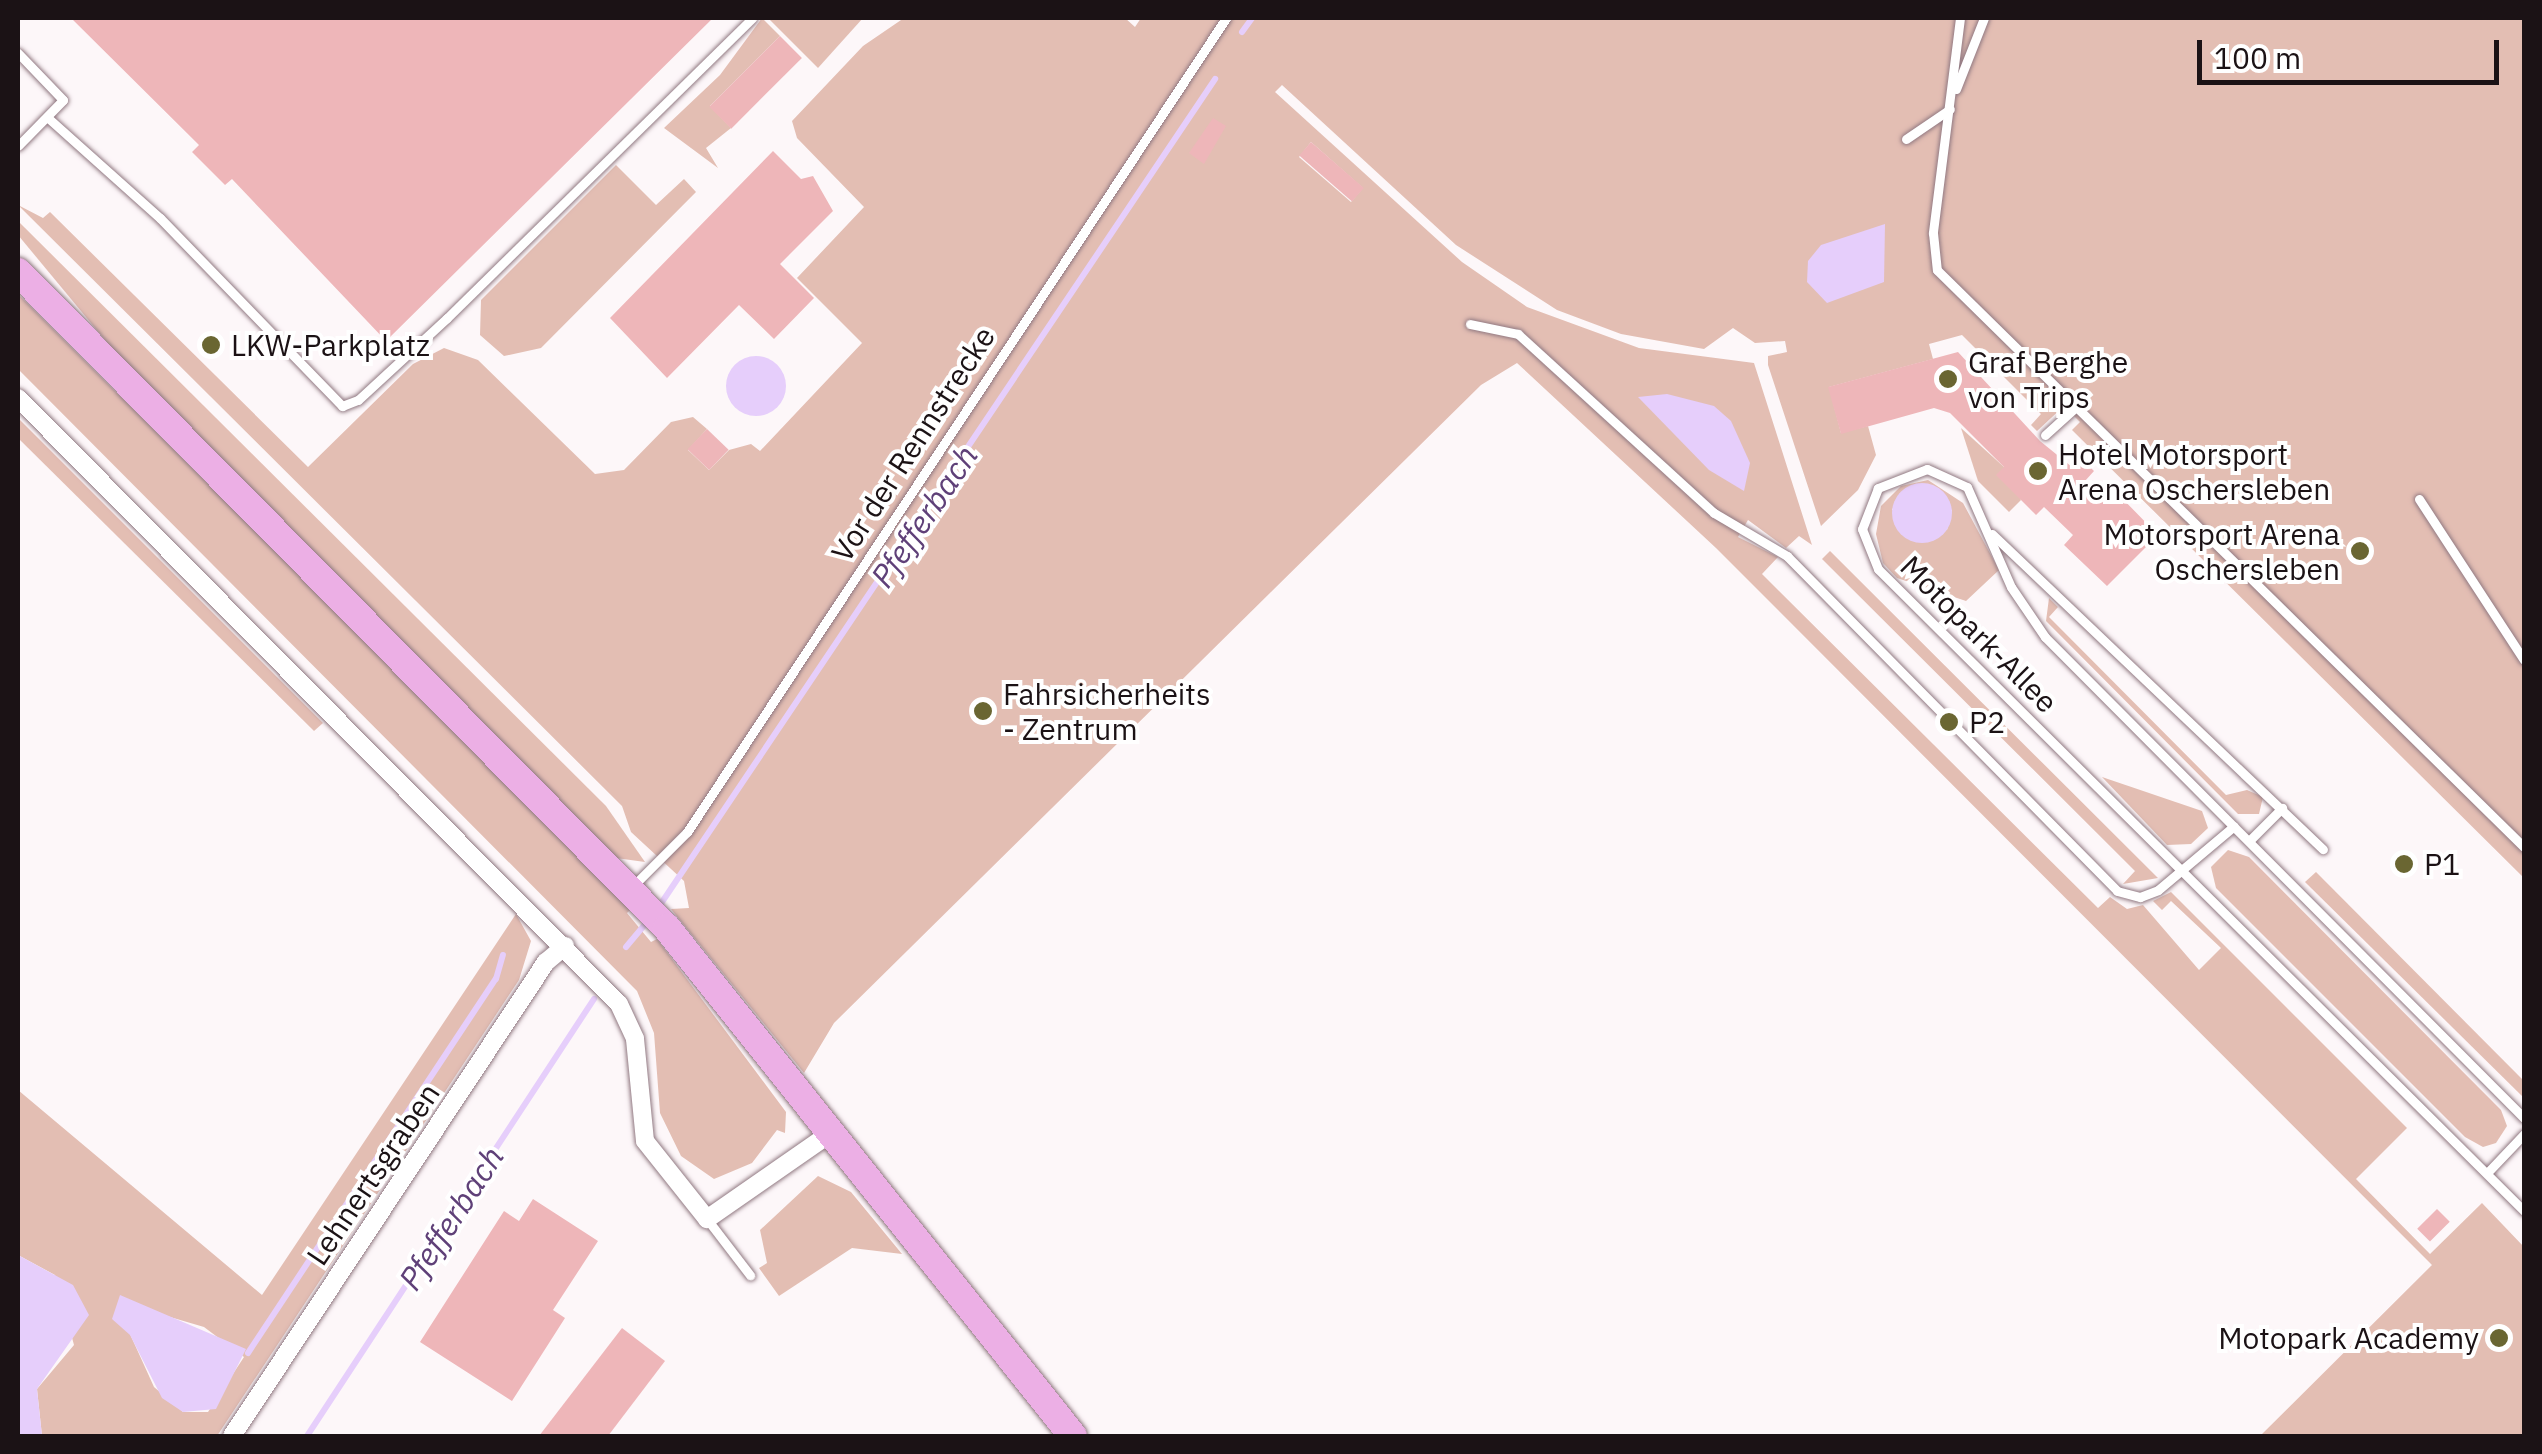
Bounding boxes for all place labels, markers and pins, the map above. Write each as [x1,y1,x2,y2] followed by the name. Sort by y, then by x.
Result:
[231,327,430,363] place label: LKW-Parkplatz
[200,334,222,356] marker: LKW-Parkplatz
[1968,344,2128,414] place label: Graf Berghe von Trips
[1937,368,1959,390] marker: Graf Berghe von Trips
[2058,436,2330,506] place label: Hotel Motorsport Arena Oschersleben
[2027,460,2049,482] marker: Hotel Motorsport Arena Oschersleben
[2103,516,2340,586] place label: Motorsport Arena Oschersleben
[2349,540,2371,562] marker: Motorsport Arena Oschersleben
[1003,676,1211,746] place label: Fahrsicherheits - Zentrum
[972,700,994,722] marker: Fahrsicherheits - Zentrum
[1969,704,2005,740] place label: P2
[1938,711,1960,733] marker: P2
[2424,846,2460,882] place label: P1
[2393,853,2415,875] marker: P1
[2218,1320,2479,1356] place label: Motopark Academy
[2488,1327,2510,1349] marker: Motopark Academy

